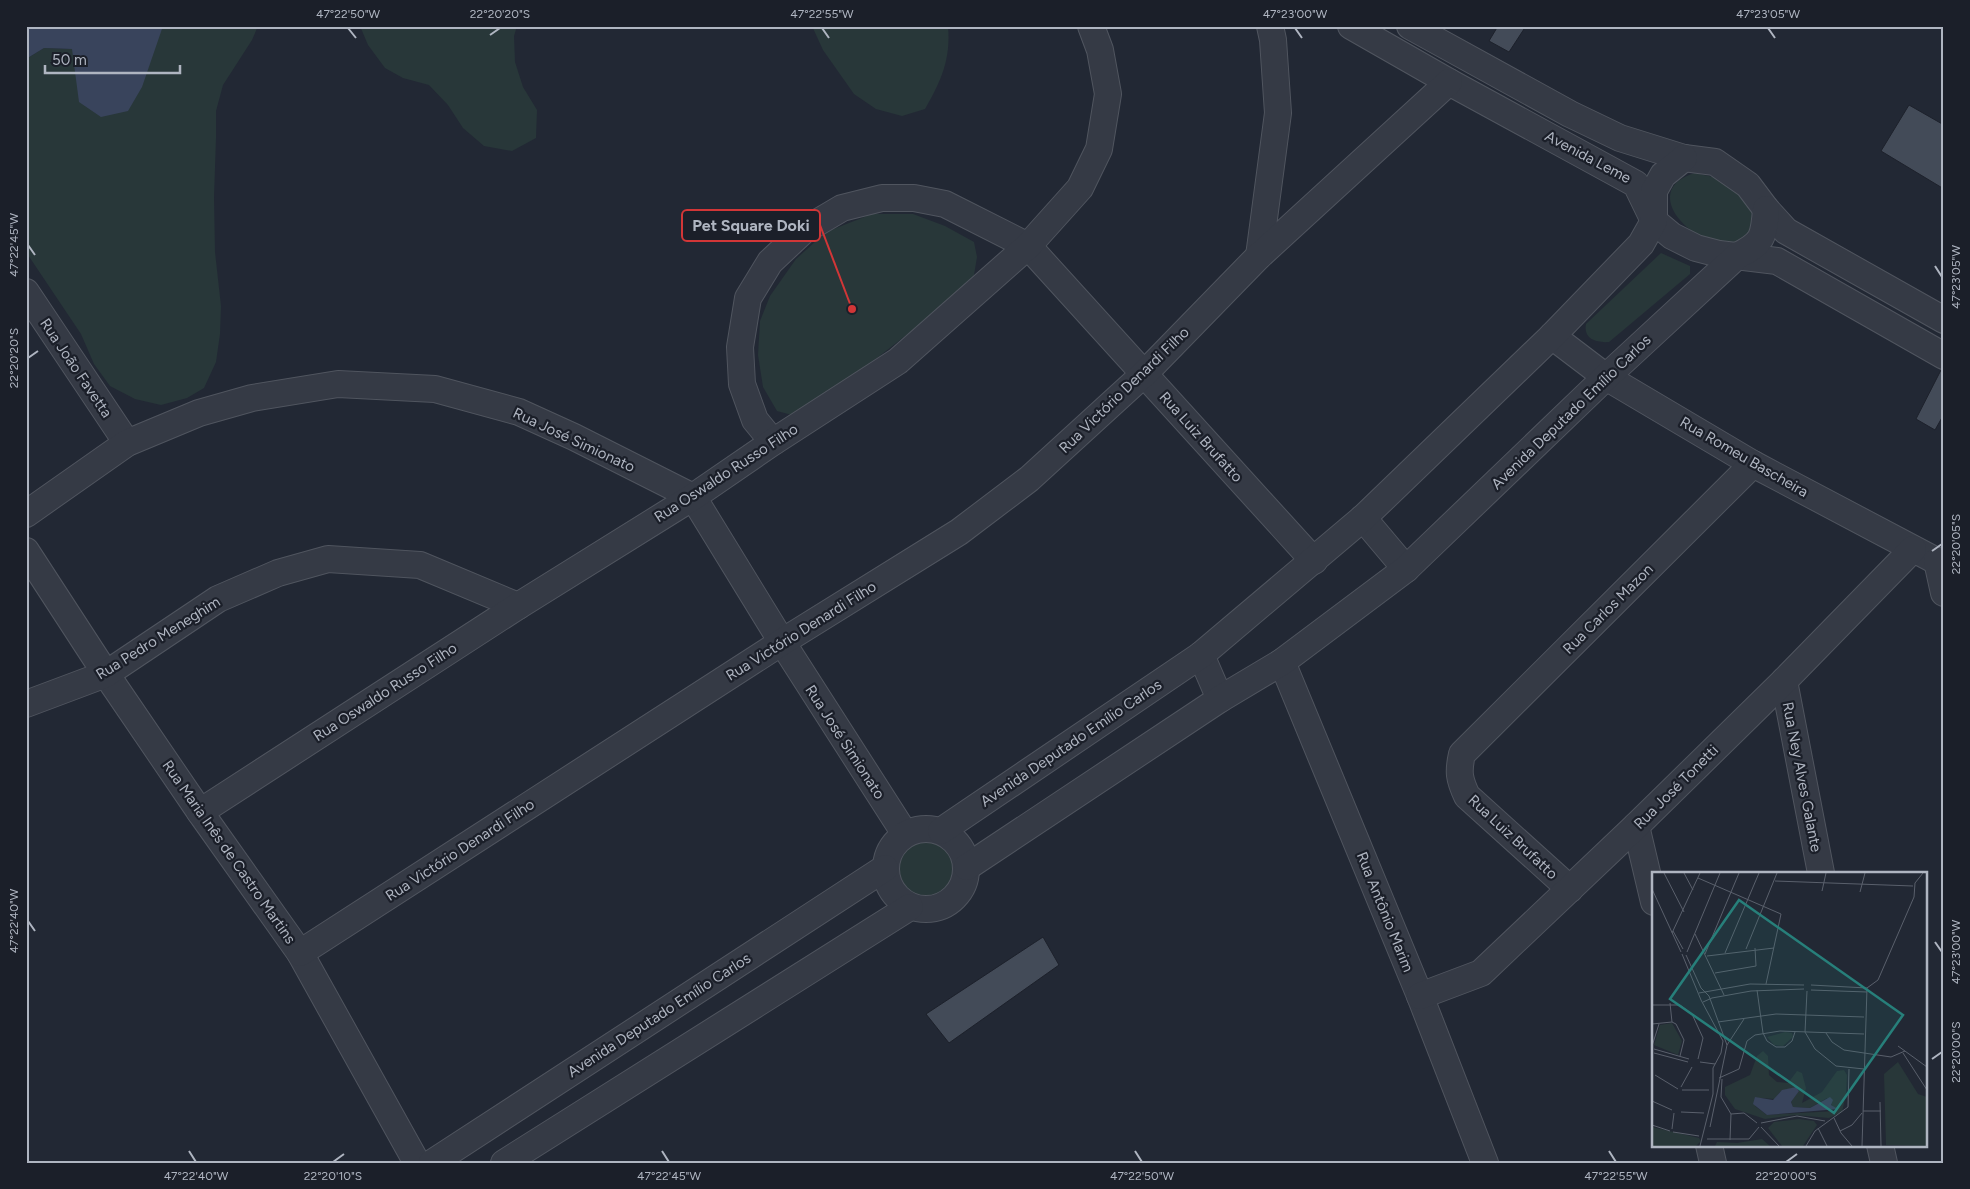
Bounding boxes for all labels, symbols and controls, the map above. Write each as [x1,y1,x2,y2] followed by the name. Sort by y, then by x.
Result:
[316,7,381,21] text: 47°22'50"W
[470,7,530,21] text: 22°20'20"S
[790,7,854,21] text: 47°22'55"W
[1263,7,1328,21] text: 47°23'00"W
[1736,7,1800,21] text: 47°23'05"W
[45,42,180,74] scale bar
[52,51,87,69] text: 50 m
[1542,127,1634,187] street label: Avenida Leme
[682,210,820,241] callout: Pet Square Doki
[7,213,21,277] text: 47°22'45"W
[692,216,810,235] text: Pet Square Doki
[1949,245,1963,309] text: 47°23'05"W
[36,315,116,421] street label: Rua João Favetta
[1055,323,1193,457] street label: Rua Victório Denardi Filho
[7,328,21,388] text: 22°20'20"S
[1487,331,1655,493] street label: Avenida Deputado Emílio Carlos
[1156,388,1247,486] street label: Rua Luiz Brufatto
[510,404,638,476] street label: Rua José Simionato
[1677,413,1811,501] street label: Rua Romeu Bascheira
[651,420,801,526] street label: Rua Oswaldo Russo Filho
[1949,514,1963,574] text: 22°20'05"S
[1559,560,1657,658] street label: Rua Carlos Mazon
[722,577,880,685] street label: Rua Victório Denardi Filho
[93,592,223,684] street label: Rua Pedro Meneghim
[310,639,460,745] street label: Rua Oswaldo Russo Filho
[977,675,1165,811] street label: Avenida Deputado Emílio Carlos
[801,682,889,803] street label: Rua José Simionato
[1779,700,1825,854] street label: Rua Ney Alves Galante
[1630,741,1722,833] street label: Rua José Tonetti
[159,757,299,947] street label: Rua Maria Inês de Castro Martins
[1465,791,1562,883] street label: Rua Luiz Brufatto
[382,795,538,905] street label: Rua Victório Denardi Filho
[1353,849,1417,975] street label: Rua Antônio Marim
[1652,872,1928,1146] inset map
[7,888,21,953] text: 47°22'40"W
[1949,919,1963,984] text: 47°23'00"W
[564,949,754,1081] street label: Avenida Deputado Emílio Carlos
[1949,1021,1963,1083] text: 22°20'00"S
[164,1169,229,1183] text: 47°22'40"W
[304,1169,362,1183] text: 22°20'10"S
[637,1169,701,1183] text: 47°22'45"W
[1110,1169,1175,1183] text: 47°22'50"W
[1584,1169,1648,1183] text: 47°22'55"W
[1755,1169,1817,1183] text: 22°20'00"S

